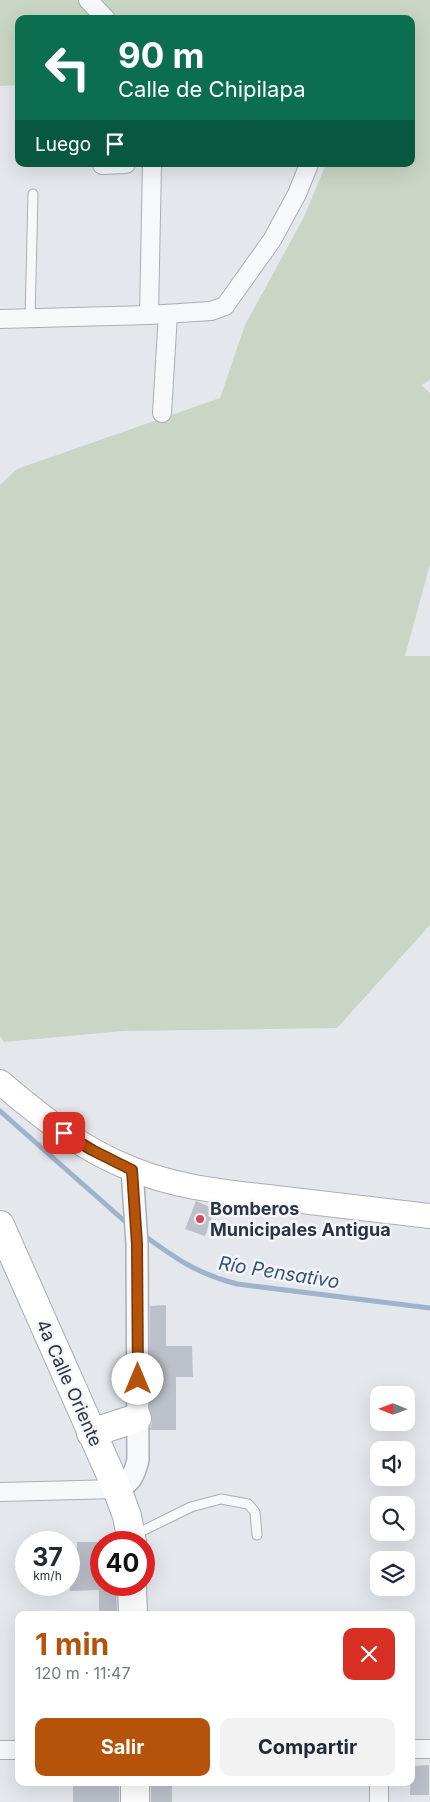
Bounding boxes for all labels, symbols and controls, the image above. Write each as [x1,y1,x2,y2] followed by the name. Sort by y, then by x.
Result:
[118,34,205,76] text: 90 m
[35,35,100,100] icon: left
[118,76,306,102] text: Calle de Chipilapa
[101,130,129,158] icon: arrive
[35,133,91,156] text: Luego
[43,1112,85,1154] pin
[50,1119,78,1147] icon: arrive
[210,1198,391,1240] place label: Bomberos Municipales Antigua
[194,1213,206,1225] marker: Bomberos Municipales Antigua
[217,1252,341,1293] water label: Río Pensativo
[32,1316,107,1450] street label: 4a Calle Oriente
[111,1352,163,1404] position arrow
[370,1386,415,1431] north arrow
[370,1386,415,1596] map controls
[370,1441,415,1486] button: sound
[370,1496,415,1541] button: search
[90,1531,155,1596] speed limit sign: 40
[32,1542,63,1572] text: 37
[370,1551,415,1596] button: layers
[33,1568,62,1583] text: km/h
[35,1626,109,1662] text: 1 min
[343,1628,395,1680] button: close
[35,1663,131,1683] text: 120 m · 11:47
[35,1718,210,1776] button: Salir
[220,1718,395,1776] button: Compartir

